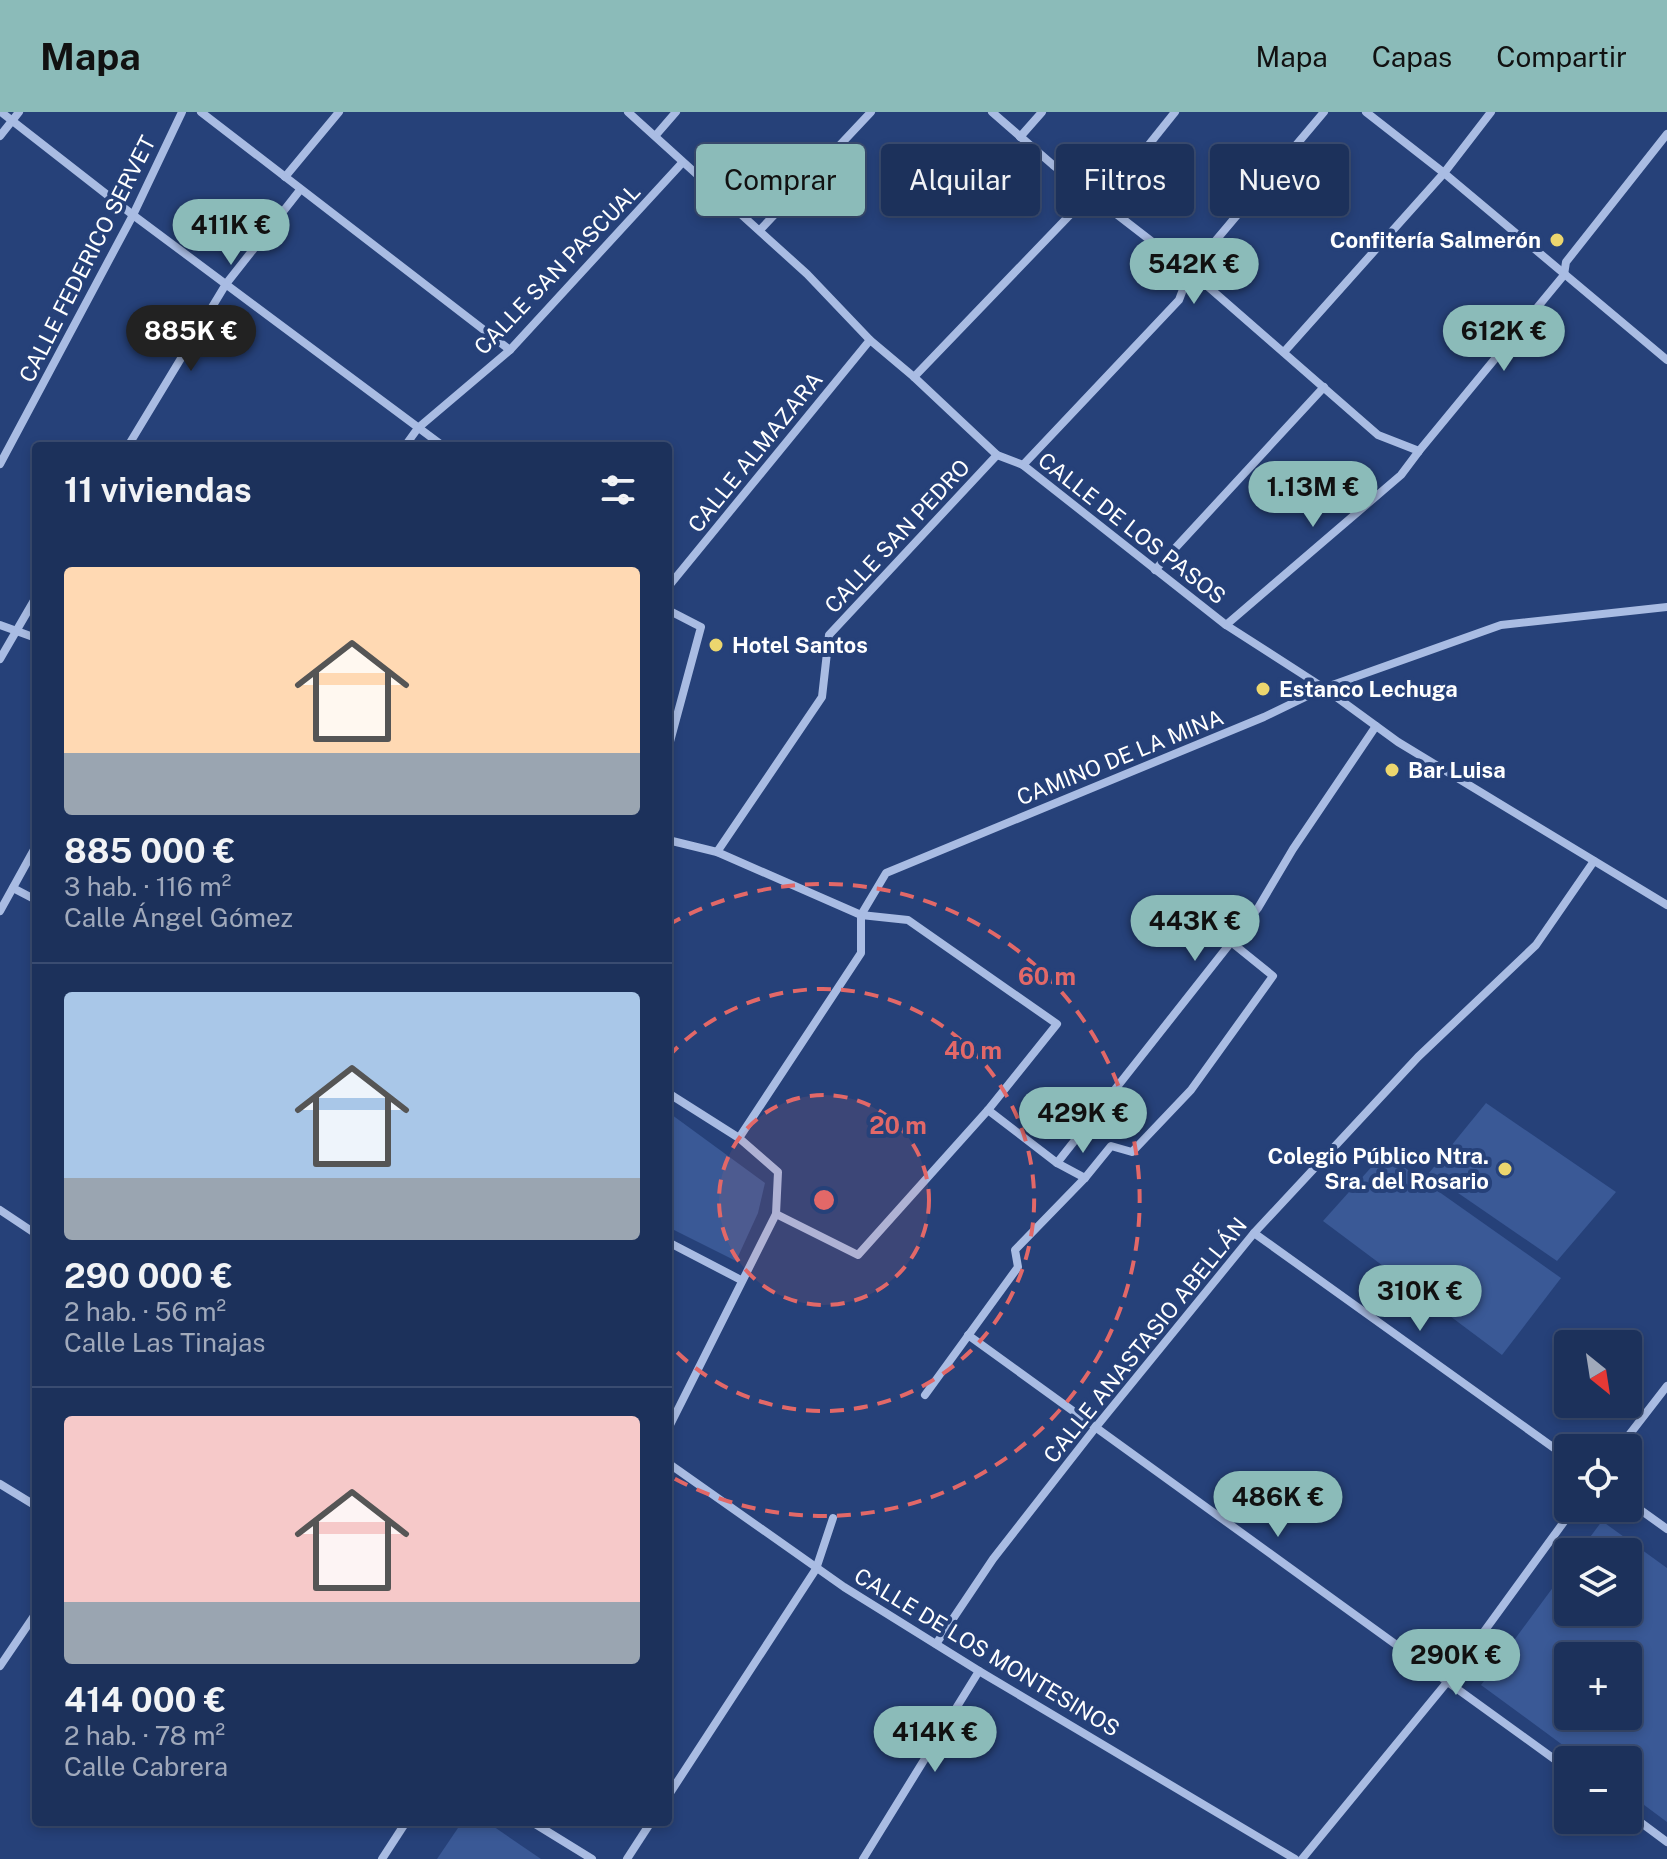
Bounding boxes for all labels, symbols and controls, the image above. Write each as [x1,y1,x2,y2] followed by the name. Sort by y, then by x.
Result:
[40,34,141,79] text: Mapa
[1255,40,1328,73] text: Mapa
[1372,40,1452,73] text: Capas
[1496,40,1627,73] text: Compartir
[13,131,161,387] street label: CALLE FEDERICO SERVET
[696,144,865,216] chip: Comprar
[881,144,1040,216] chip: Alquilar
[1056,144,1194,216] chip: Filtros
[1210,144,1349,216] chip: Nuevo
[469,178,645,360] street label: CALLE SAN PASCUAL
[166,199,296,267] pin: 411K €
[191,209,271,240] text: 411K €
[1330,227,1541,253] place label: Confitería Salmerón
[1548,231,1566,249] marker: Confitería Salmerón
[1129,238,1259,306] pin: 542K €
[1148,248,1240,279] text: 542K €
[126,305,256,373] pin: 885K €
[1439,305,1569,373] pin: 612K €
[144,315,238,346] text: 885K €
[1461,315,1547,346] text: 612K €
[682,367,828,537] street label: CALLE ALMAZARA
[1033,447,1231,609] street label: CALLE DE LOS PASOS
[819,454,975,618] street label: CALLE SAN PEDRO
[1239,461,1387,529] pin: 1.13M €
[596,468,640,512] icon: filters
[64,470,252,510] text: 11 viviendas
[1266,471,1360,502] text: 1.13M €
[280,619,424,763] icon: home
[732,632,868,658] place label: Hotel Santos
[707,636,725,654] marker: Hotel Santos
[1279,676,1458,702] place label: Estanco Lechuga
[1254,680,1272,698] marker: Estanco Lechuga
[1013,704,1227,810] street label: CAMINO DE LA MINA
[1408,757,1506,783] place label: Bar Luisa
[1383,761,1401,779] marker: Bar Luisa
[64,831,235,871] text: 885 000 €
[64,871,231,902] text: 3 hab. · 116 m²
[1130,895,1260,963] pin: 443K €
[64,902,293,933] text: Calle Ángel Gómez
[1149,905,1241,936] text: 443K €
[1018,962,1076,990] text: 60 m
[944,1036,1002,1064] text: 40 m
[280,1044,424,1188] icon: home
[1018,1087,1148,1155] pin: 429K €
[1037,1097,1129,1128] text: 429K €
[869,1111,927,1139] text: 20 m
[1267,1143,1489,1194] place label: Colegio Público Ntra. Sra. del Rosario
[1496,1160,1514,1178] marker: Colegio Público Ntra. Sra. del Rosario
[810,1186,838,1214] centre of rings
[1038,1212,1252,1468] street label: CALLE ANASTASIO ABELLÁN
[64,1256,233,1296] text: 290 000 €
[1355,1265,1485,1333] pin: 310K €
[1377,1275,1463,1306] text: 310K €
[64,1296,226,1327] text: 2 hab. · 56 m²
[64,1327,266,1358] text: Calle Las Tinajas
[1554,1330,1642,1418] north arrow
[1554,1330,1642,1834] map controls
[1554,1434,1642,1522] button: locate
[280,1468,424,1612] icon: home
[1213,1471,1343,1539] pin: 486K €
[1231,1481,1325,1512] text: 486K €
[1554,1538,1642,1626] button: layers
[850,1562,1124,1742] street label: CALLE DE LOS MONTESINOS
[1391,1629,1521,1697] pin: 290K €
[1410,1639,1502,1670] text: 290K €
[1554,1642,1642,1730] button: +
[64,1680,226,1720] text: 414 000 €
[870,1706,1000,1774] pin: 414K €
[892,1716,978,1747] text: 414K €
[64,1720,225,1751] text: 2 hab. · 78 m²
[1554,1746,1642,1834] button: −
[64,1751,228,1782] text: Calle Cabrera

